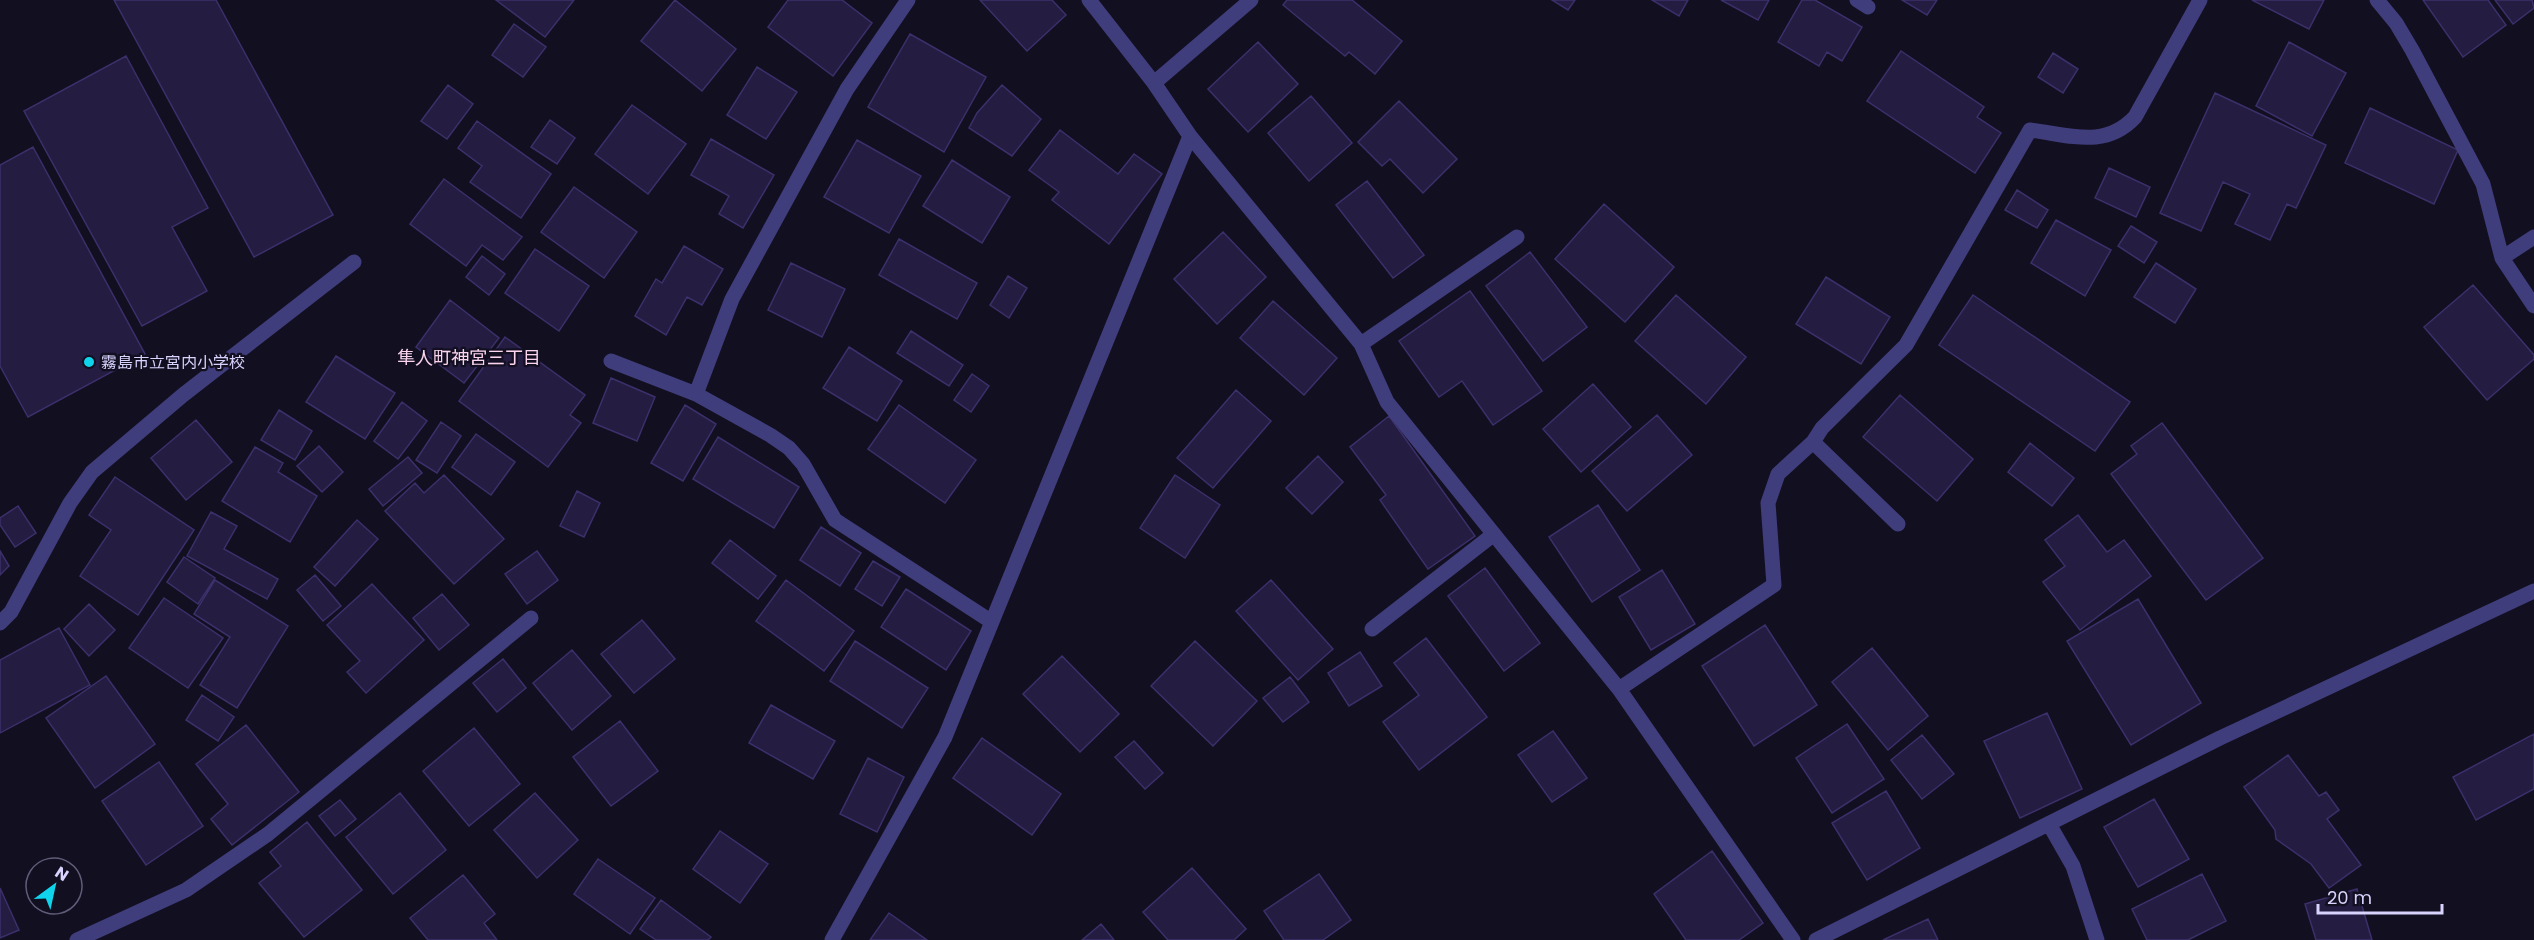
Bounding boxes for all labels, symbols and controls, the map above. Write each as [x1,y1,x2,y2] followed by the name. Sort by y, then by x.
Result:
[397,345,541,370] district label: 隼人町神宮三丁目
[101,351,245,374] place label: 霧島市立宮内小学校
[82,355,96,369] marker: 霧島市立宮内小学校
[24,856,84,916] north arrow
[51,861,73,887] text: N
[2318,877,2442,915] scale bar
[2327,885,2372,910] text: 20 m

